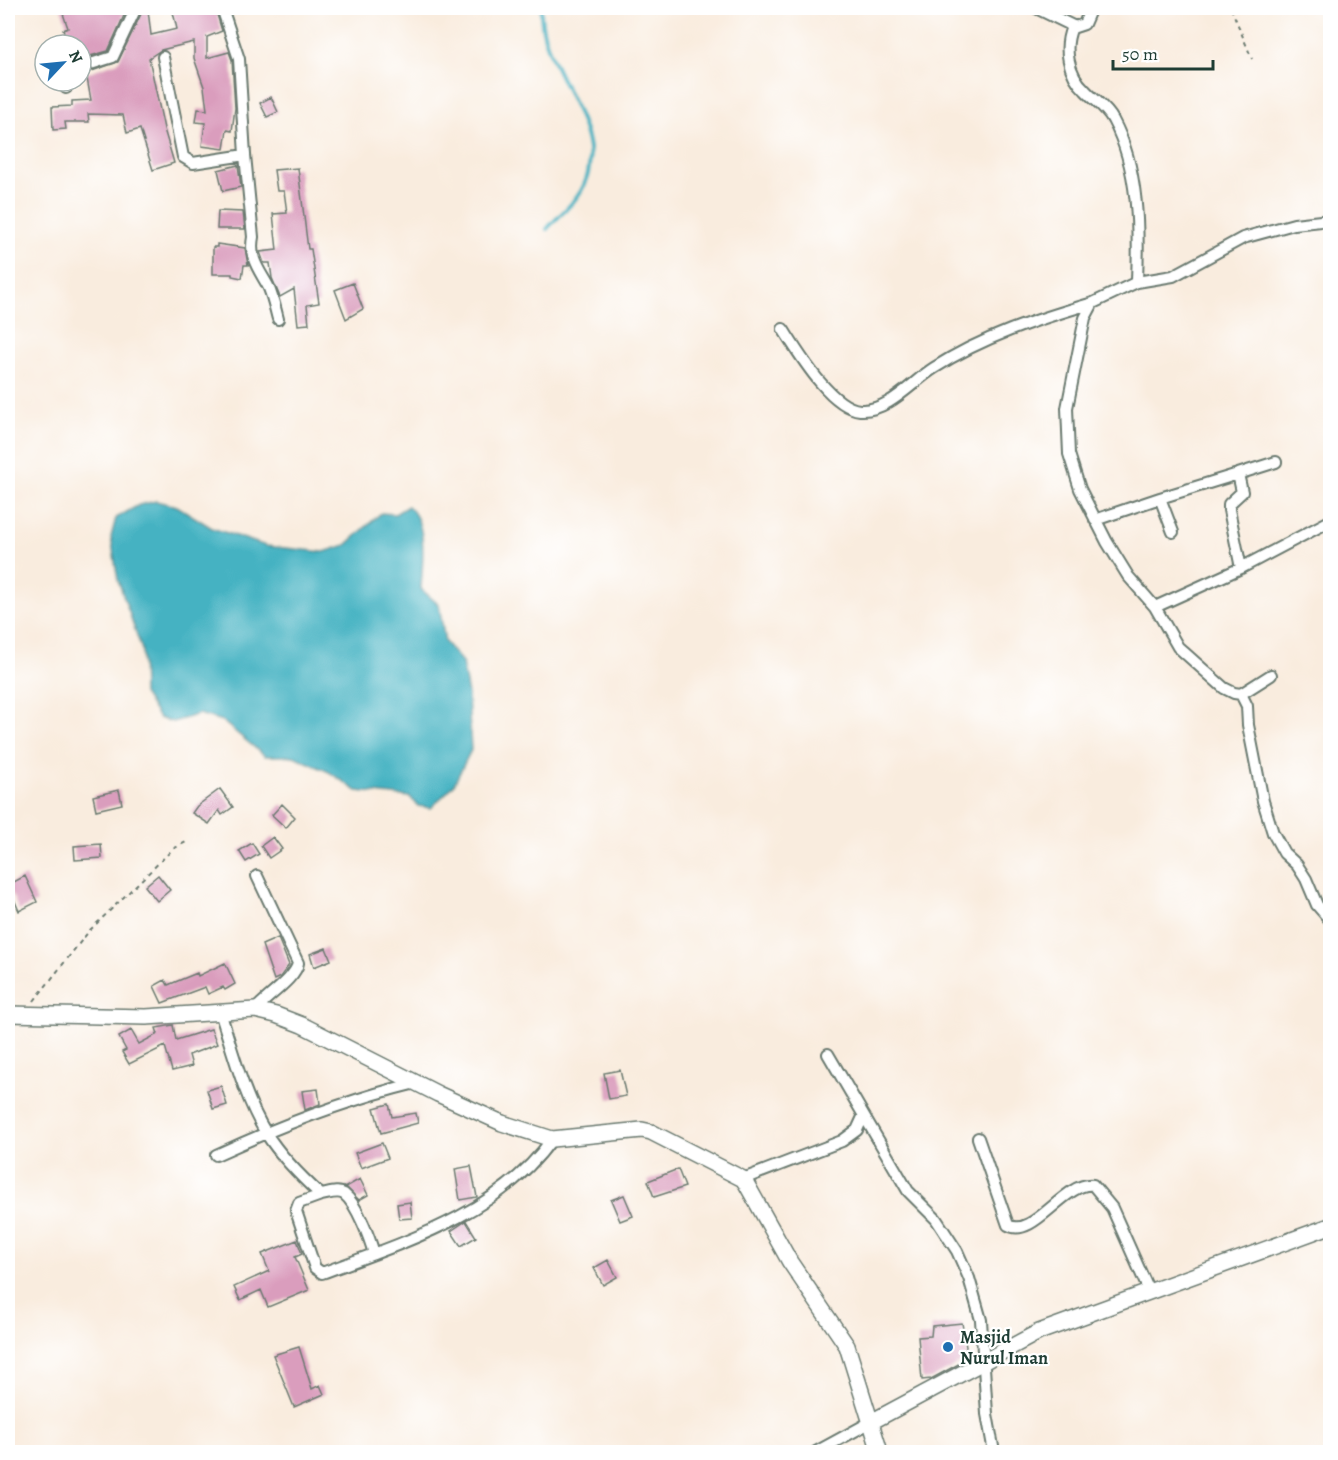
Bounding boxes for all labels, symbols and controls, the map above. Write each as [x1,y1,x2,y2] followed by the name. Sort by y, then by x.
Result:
[33,33,93,93] north arrow
[1113,33,1214,71] scale bar
[1122,42,1158,66] text: 50 m
[63,47,88,67] text: N
[960,1325,1048,1370] place label: Masjid Nurul Iman
[941,1340,955,1354] marker: Masjid Nurul Iman

